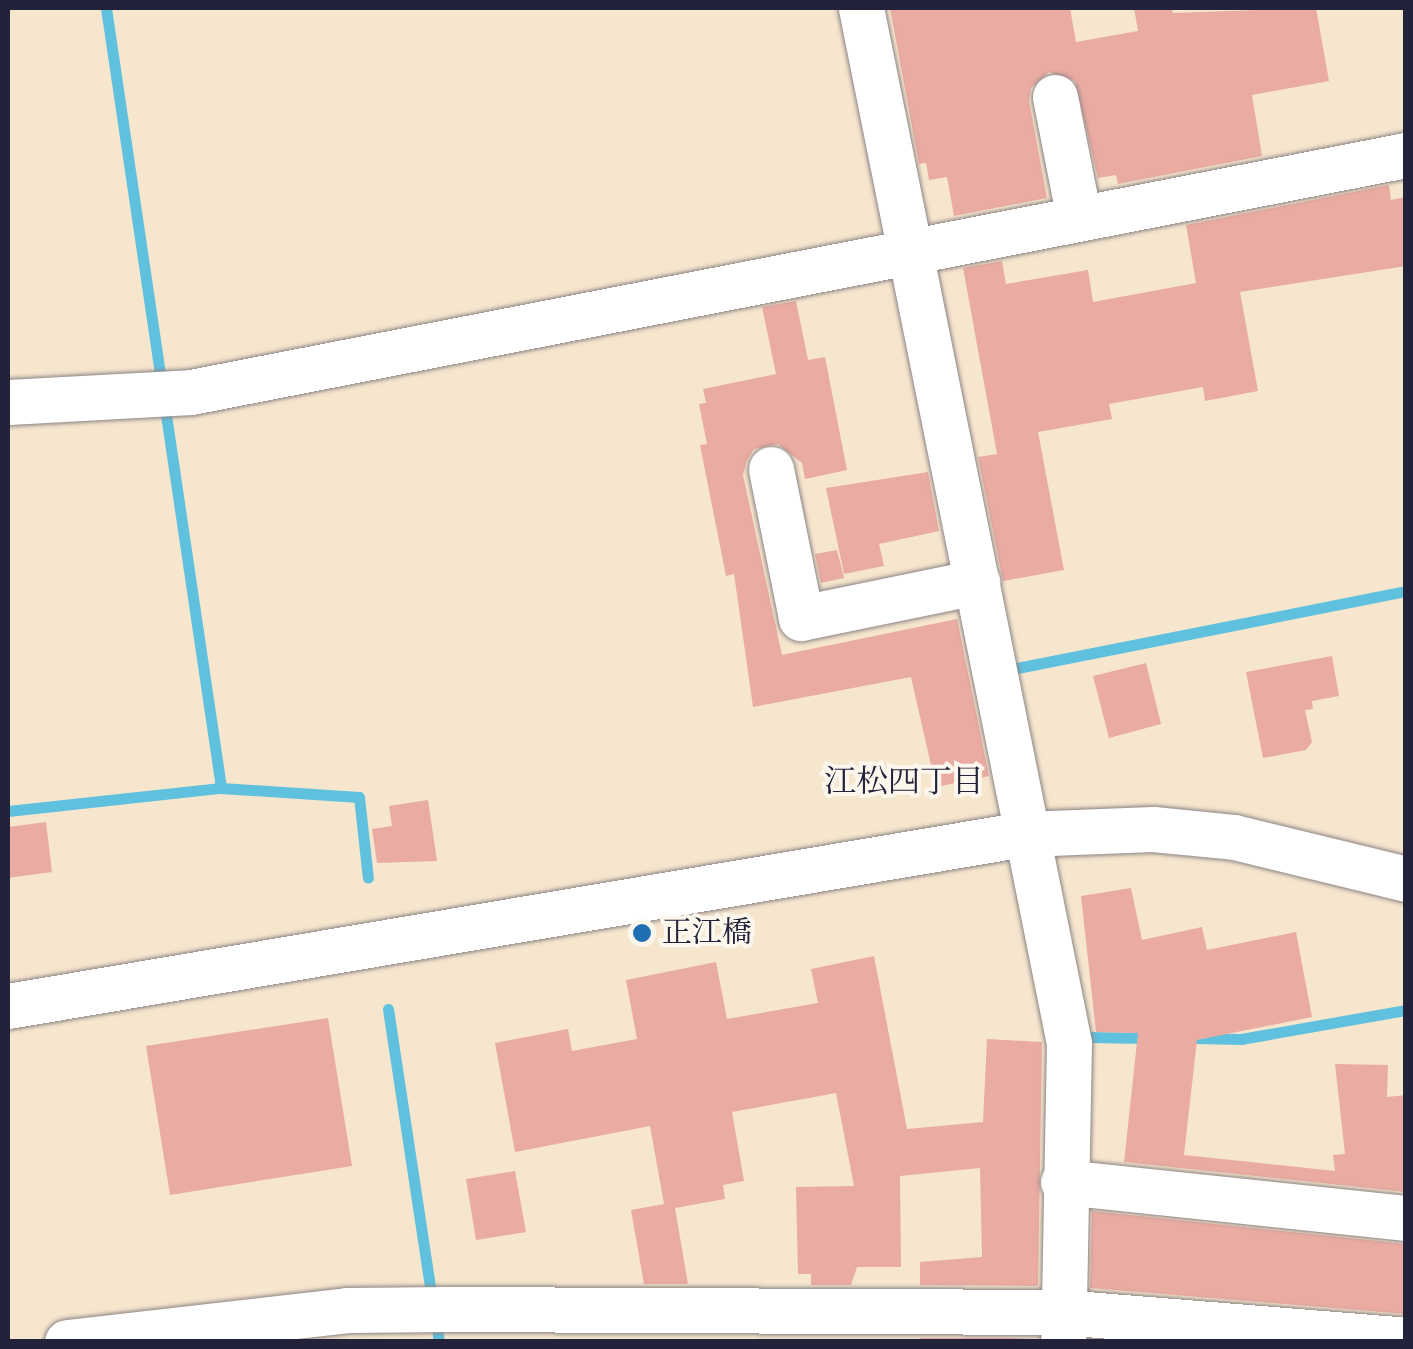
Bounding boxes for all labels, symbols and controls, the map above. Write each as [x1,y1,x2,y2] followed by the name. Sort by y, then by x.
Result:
[824,763,984,801] district label: 江松四丁目
[662,915,752,951] place label: 正江橋
[631,922,653,944] marker: 正江橋

